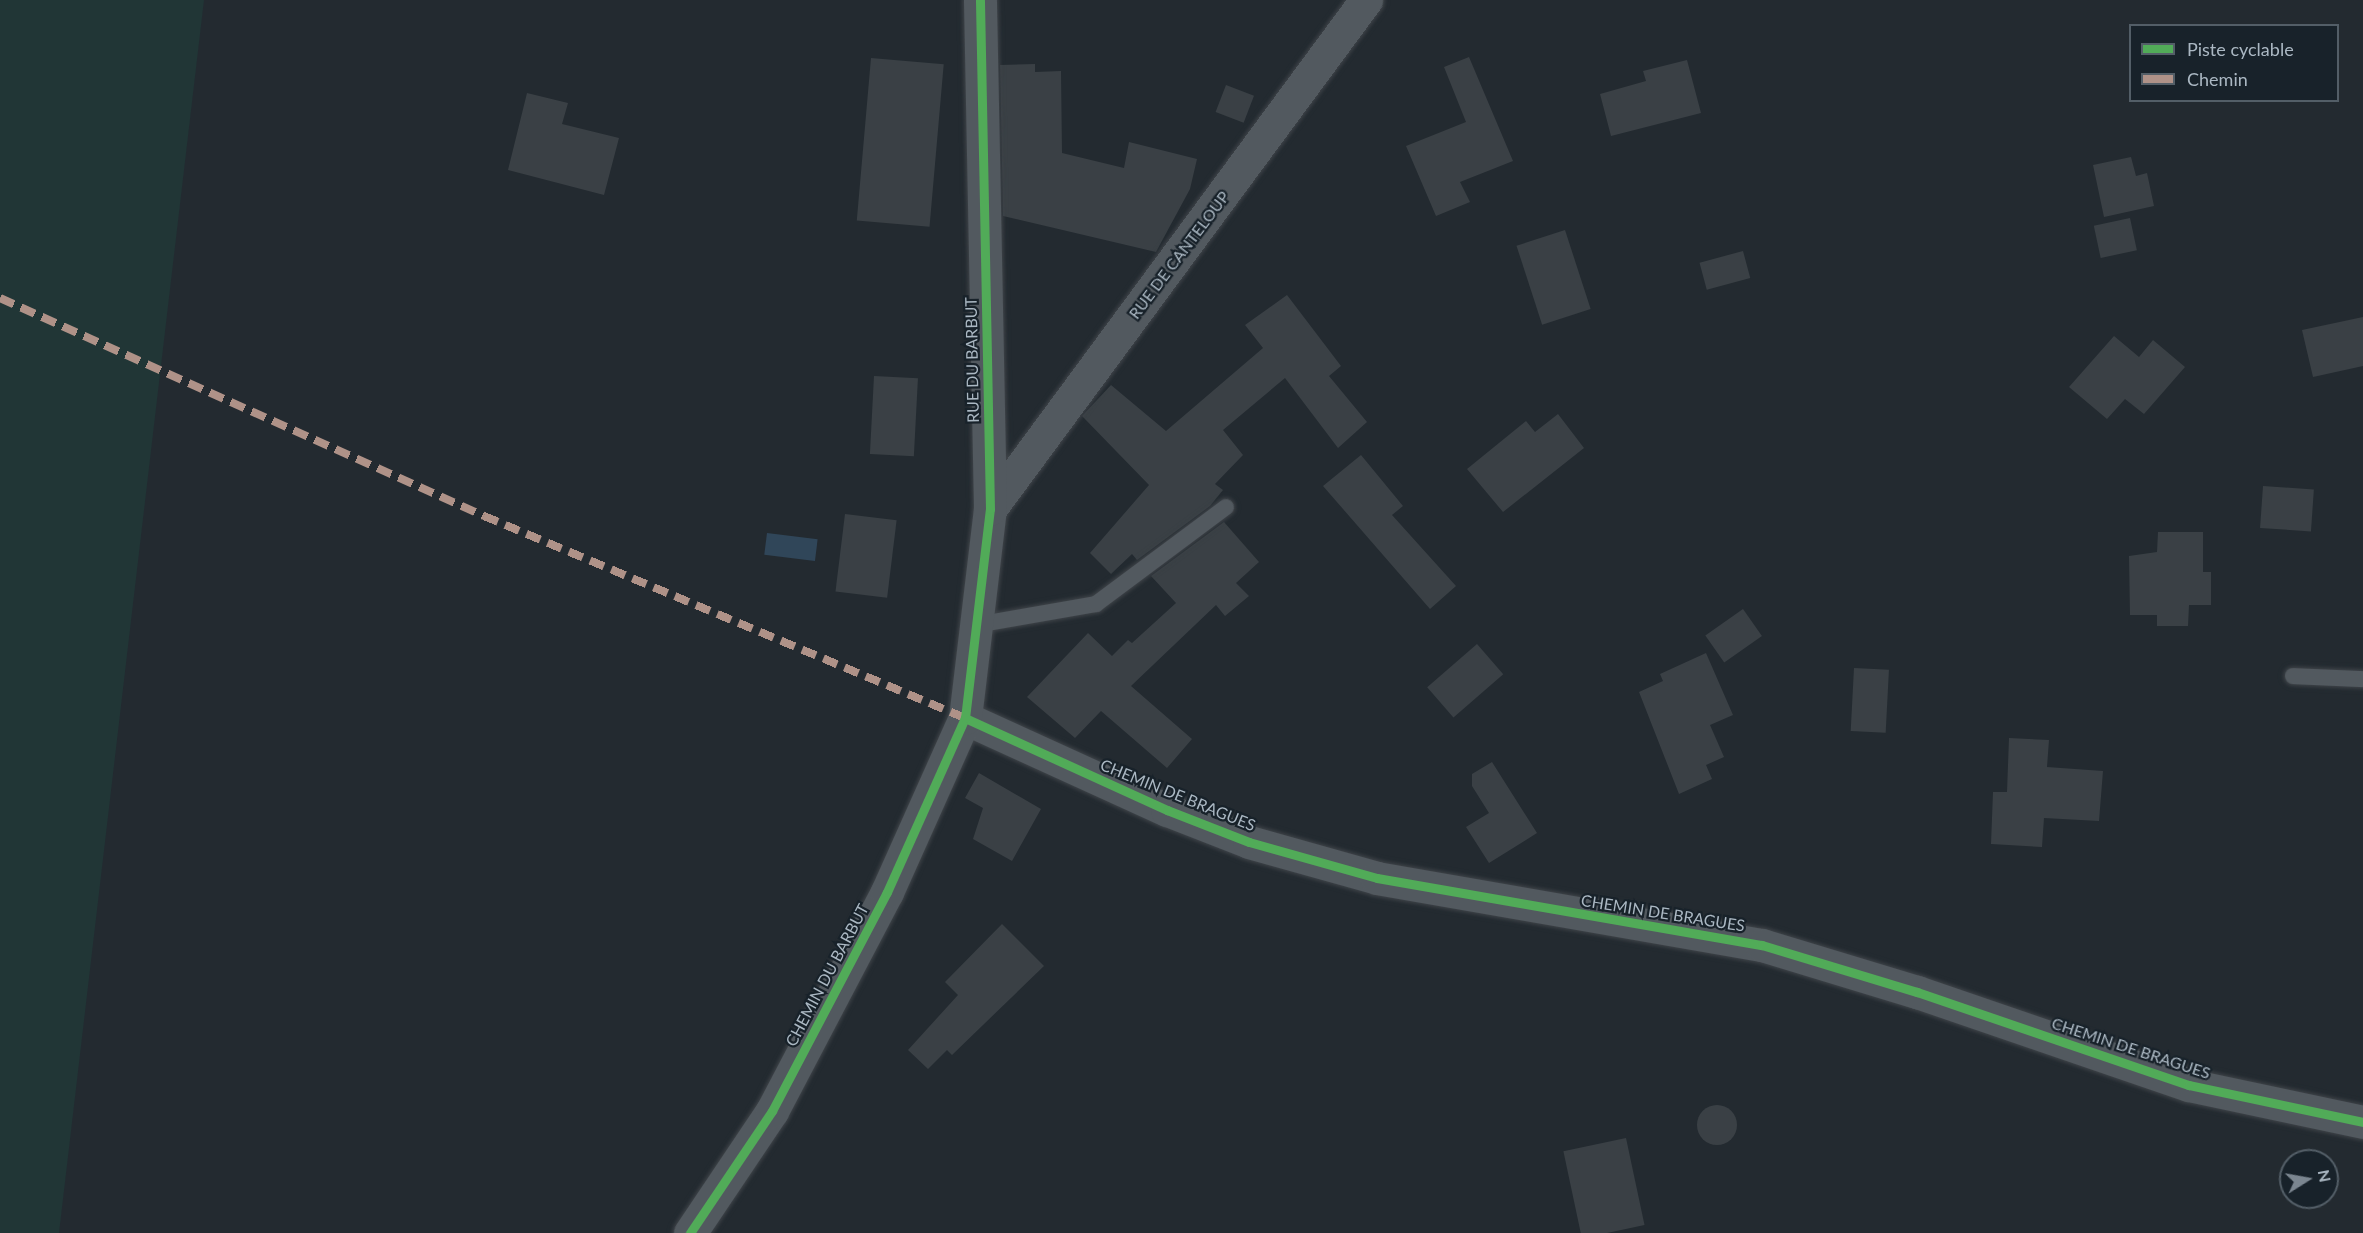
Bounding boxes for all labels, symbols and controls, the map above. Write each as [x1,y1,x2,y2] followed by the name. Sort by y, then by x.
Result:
[2129,24,2339,102] legend
[2187,38,2294,60] text: Piste cyclable
[2187,68,2248,90] text: Chemin
[1125,187,1233,323] street label: RUE DE CANTELOUP
[961,297,983,423] street label: RUE DU BARBUT
[1098,755,1258,835] street label: CHEMIN DE BRAGUES
[1580,891,1746,935] street label: CHEMIN DE BRAGUES
[781,901,873,1049] street label: CHEMIN DU BARBUT
[2049,1013,2213,1083] street label: CHEMIN DE BRAGUES
[2279,1149,2339,1209] north arrow
[2315,1168,2336,1184] text: N

